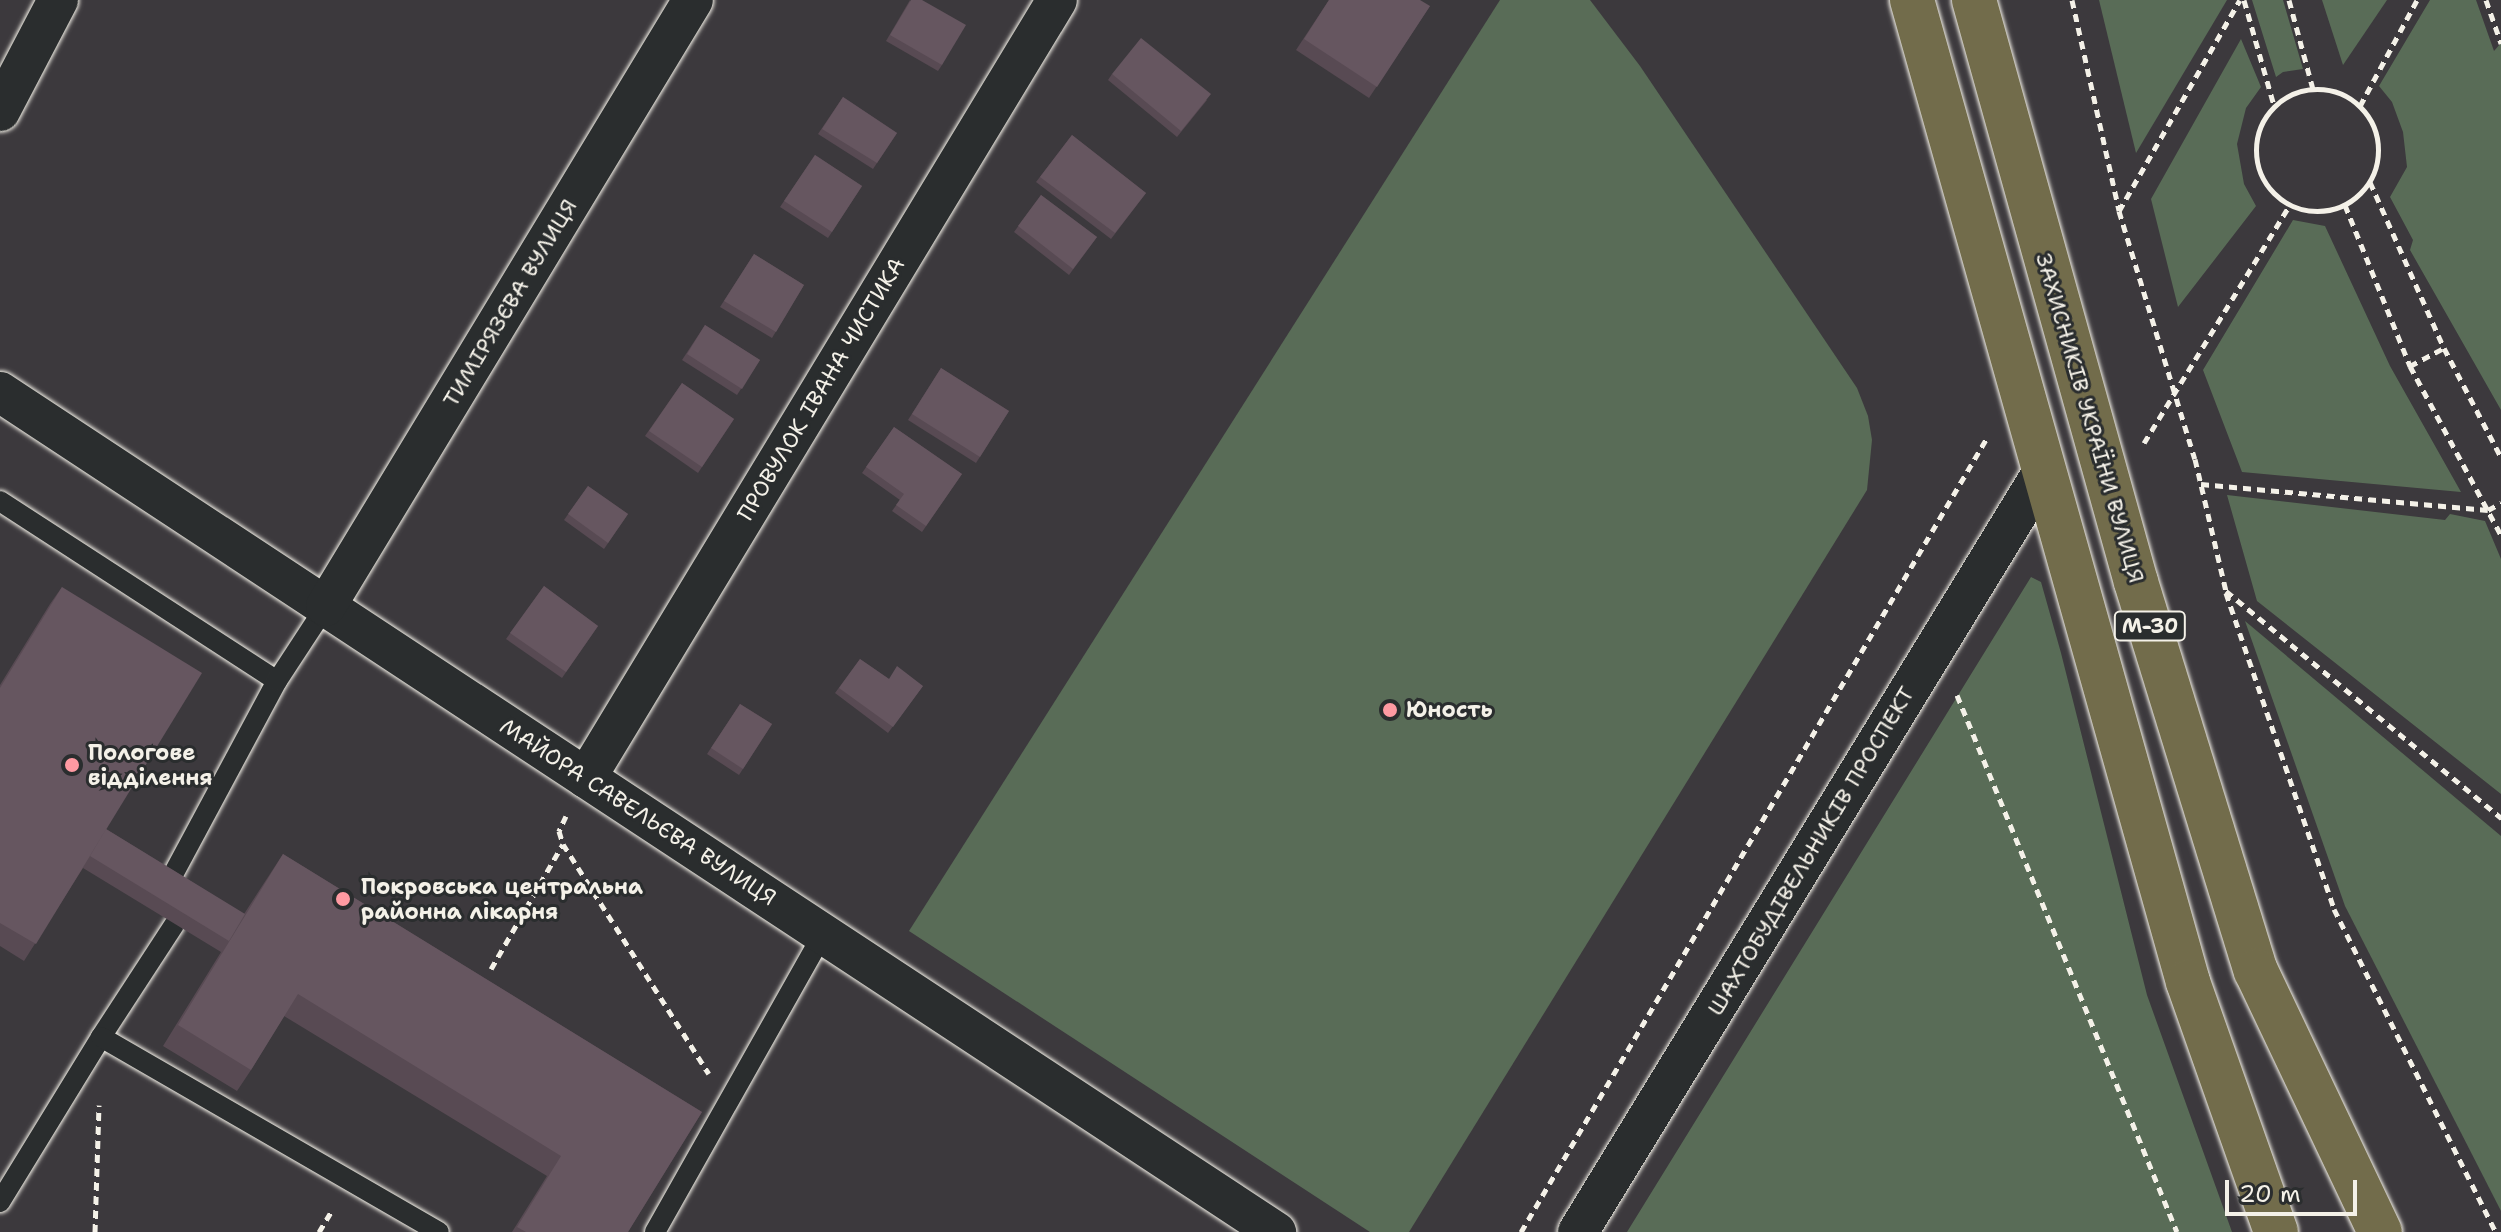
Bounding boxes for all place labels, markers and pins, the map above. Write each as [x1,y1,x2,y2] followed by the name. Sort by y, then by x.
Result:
[1406,697,1492,723] place label: Юность
[1381,701,1399,719] marker: Юность
[88,739,213,790] place label: Пологове відділення
[63,756,81,774] marker: Пологове відділення
[361,873,643,924] place label: Покровська центральна районна лікарня
[332,888,354,910] marker: Покровська центральна районна лікарня

